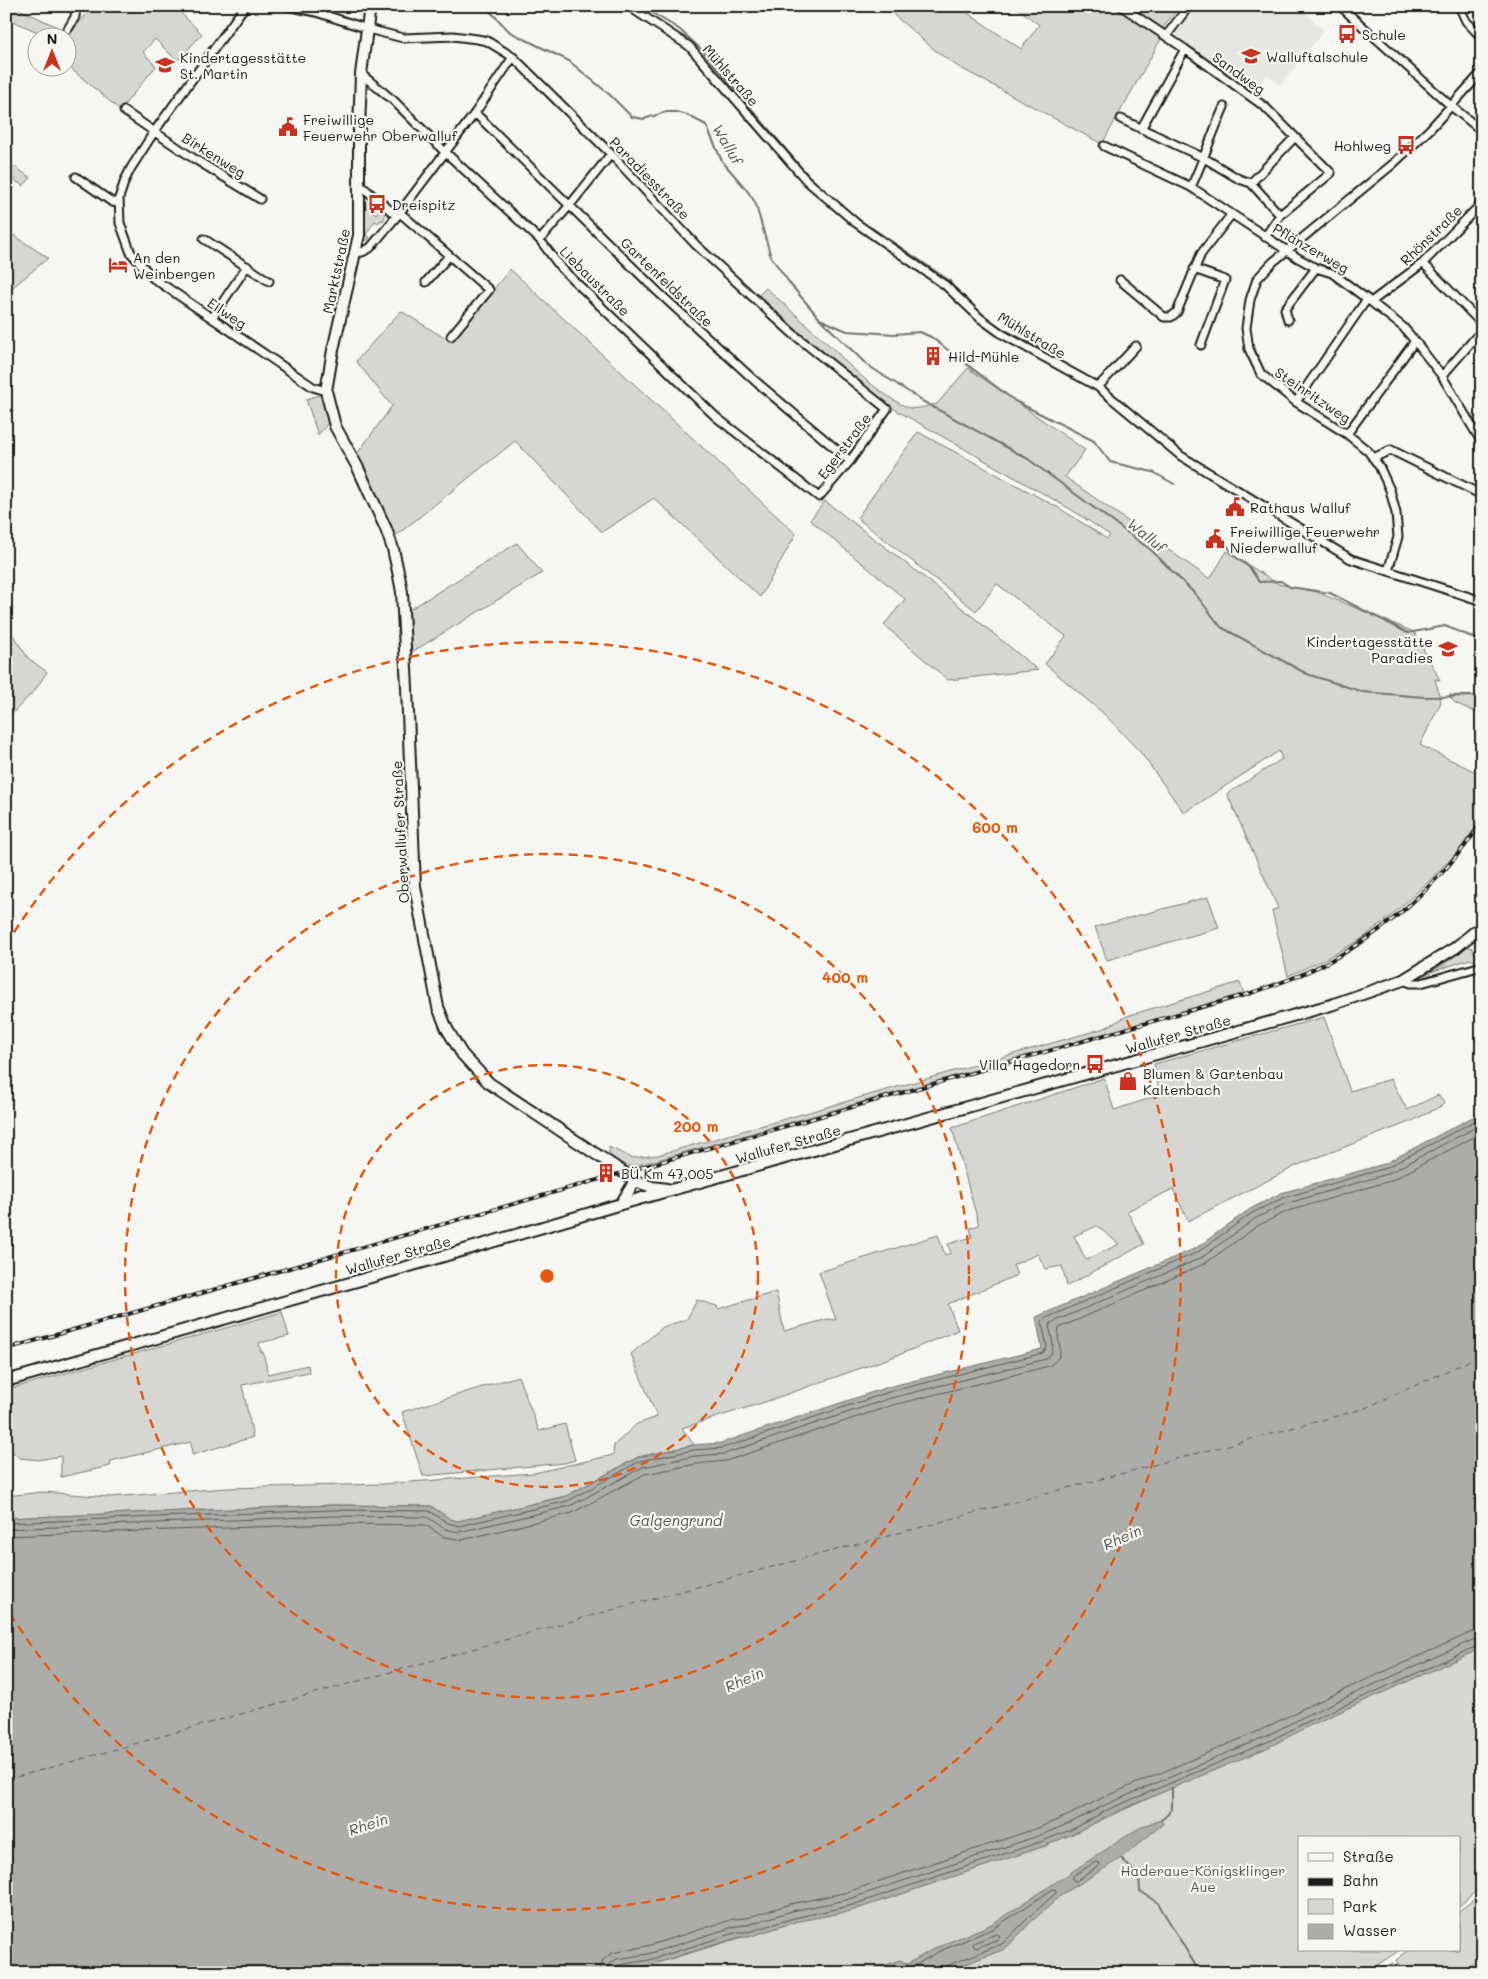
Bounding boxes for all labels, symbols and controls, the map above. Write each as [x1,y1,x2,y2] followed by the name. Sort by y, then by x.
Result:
[1336,23,1358,45] bus stop icon: Schule
[1362,25,1406,44] place label: Schule
[28,28,78,78] north arrow
[47,29,57,48] text: N
[699,40,763,110] street label: Mühlstraße
[1240,45,1262,67] school or university icon: Walluftalschule
[1209,47,1269,99] street label: Sandweg
[1266,47,1368,66] place label: Walluftalschule
[180,48,306,83] place label: Kindertagesstätte St. Martin
[154,54,176,76] school or university icon: Kindertagesstätte St. Martin
[303,110,458,145] place label: Freiwillige Feuerwehr Oberwalluf
[277,116,299,138] public building icon: Freiwillige Feuerwehr Oberwalluf
[708,120,749,170] water label: Walluf
[179,128,249,182] street label: Birkenweg
[606,133,694,223] street label: Paradiesstraße
[1395,134,1417,156] bus stop icon: Hohlweg
[1334,136,1391,155] place label: Hohlweg
[366,193,388,215] bus stop icon: Dreispitz
[392,195,455,214] place label: Dreispitz
[1396,201,1466,269] street label: Rhönstraße
[1269,218,1353,278] street label: Pflänzerweg
[318,227,354,315] street label: Marktstraße
[617,233,717,331] street label: Gartenfeldstraße
[556,242,634,320] street label: Liebaustraße
[133,248,215,283] place label: An den Weinbergen
[107,254,129,276] hotel icon: An den Weinbergen
[204,293,250,333] street label: Eilweg
[994,307,1070,363] street label: Mühlstraße
[922,345,944,367] building icon: Hild-Mühle
[948,347,1019,366] place label: Hild-Mühle
[1271,363,1355,427] street label: Steinritzweg
[813,409,875,483] street label: Egerstraße
[1224,496,1246,518] public building icon: Rathaus Walluf
[1250,498,1351,517] place label: Rathaus Walluf
[1124,513,1172,558] water label: Walluf
[1230,522,1380,557] place label: Freiwillige Feuerwehr Niederwalluf
[1204,528,1226,550] public building icon: Freiwillige Feuerwehr Niederwalluf
[1307,632,1433,667] place label: Kindertagesstätte Paradies
[1437,638,1459,660] school or university icon: Kindertagesstätte Paradies
[387,760,413,904] street label: Oberwallufer Straße
[972,817,1018,837] text: 600 m
[822,967,868,987] text: 400 m
[1123,1010,1233,1058] street label: Wallufer Straße
[1084,1053,1106,1075] bus stop icon: Villa Hagedorn
[979,1055,1080,1074] place label: Villa Hagedorn
[1143,1064,1284,1099] place label: Blumen & Gartenbau Kaltenbach
[1117,1070,1139,1092] shop icon: Blumen & Gartenbau Kaltenbach
[674,1116,719,1136] text: 200 m
[733,1120,843,1168] street label: Wallufer Straße
[595,1162,617,1184] building icon: BÜ Km 47,005
[621,1164,713,1183] place label: BÜ Km 47,005
[343,1231,453,1279] street label: Wallufer Straße
[538,1267,556,1285] centre of rings
[630,1510,724,1530] water label: Galgengrund
[1100,1520,1144,1554] water label: Rhein
[722,1662,766,1696] water label: Rhein
[346,1808,390,1840] water label: Rhein
[1298,1836,1460,1952] legend
[1343,1846,1394,1866] text: Straße
[1121,1861,1285,1896] park label: Haderaue-Königsklinger Aue
[1343,1870,1378,1890] text: Bahn
[1343,1896,1377,1916] text: Park
[1343,1920,1397,1940] text: Wasser

